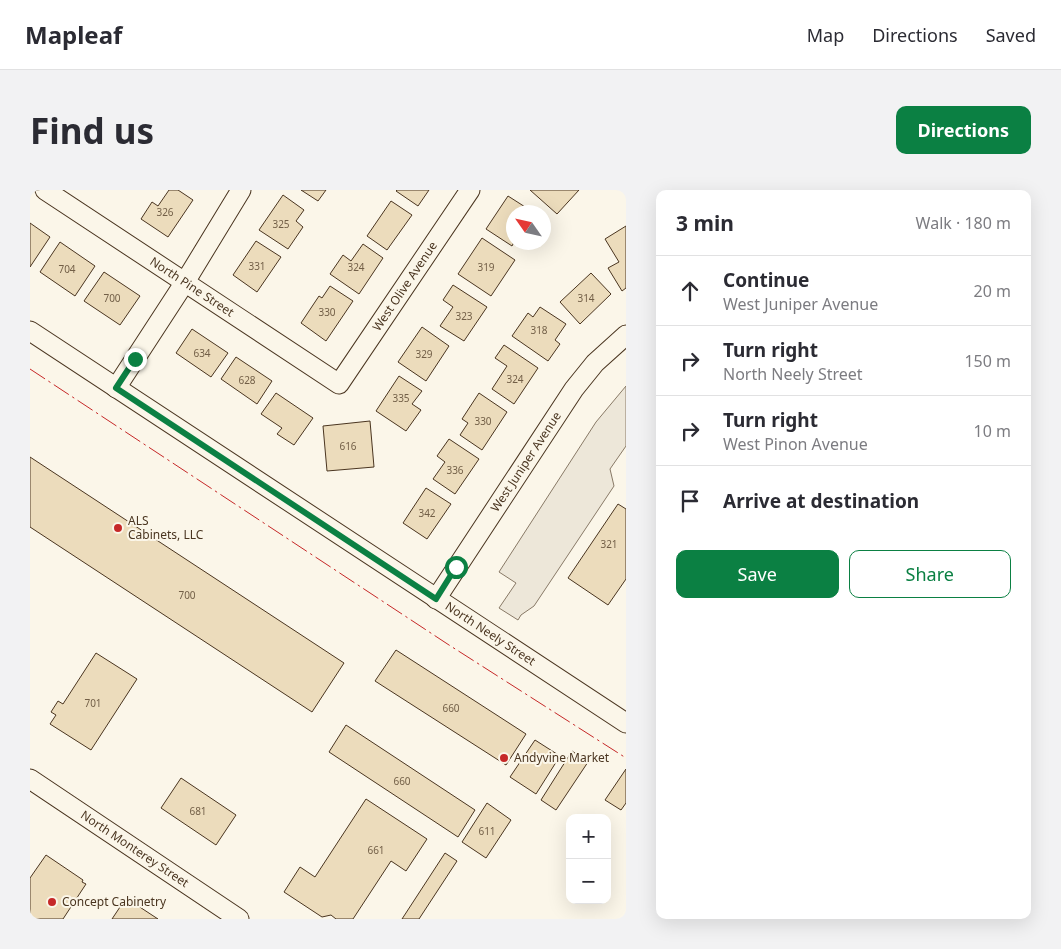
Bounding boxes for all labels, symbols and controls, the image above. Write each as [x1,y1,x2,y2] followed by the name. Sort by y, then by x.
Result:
[25,18,122,51] text: Mapleaf
[807,23,844,47] text: Map
[872,23,958,47] text: Directions
[986,23,1036,47] text: Saved
[896,106,1031,154] button: Directions
[30,107,154,154] text: Find us
[156,205,174,219] house number: 326
[506,205,551,250] north arrow
[676,209,734,237] text: 3 min
[916,212,1011,234] text: Walk · 180 m
[272,217,290,231] house number: 325
[368,238,441,334] street label: West Olive Avenue
[147,253,238,321] street label: North Pine Street
[248,259,266,273] house number: 331
[347,260,365,274] house number: 324
[477,260,495,274] house number: 319
[58,262,76,276] house number: 704
[723,267,809,293] text: Continue
[676,277,704,305] icon: ahead
[974,280,1011,302] text: 20 m
[103,291,121,305] house number: 700
[577,291,595,305] house number: 314
[723,293,878,315] text: West Juniper Avenue
[318,305,336,319] house number: 330
[455,309,473,323] house number: 323
[530,323,548,337] house number: 318
[723,337,818,363] text: Turn right
[193,346,211,360] house number: 634
[415,347,433,361] house number: 329
[676,347,704,375] icon: right
[124,348,147,371] route end
[964,350,1011,372] text: 150 m
[723,363,863,385] text: North Neely Street
[506,372,524,386] house number: 324
[238,373,256,387] house number: 628
[392,391,410,405] house number: 335
[723,407,818,433] text: Turn right
[487,408,565,515] street label: West Juniper Avenue
[474,414,492,428] house number: 330
[676,417,704,445] icon: right
[974,420,1011,442] text: 10 m
[723,433,868,455] text: West Pinon Avenue
[339,439,357,453] house number: 616
[446,463,464,477] house number: 336
[676,487,704,515] icon: arrive
[723,488,919,514] text: Arrive at destination
[418,506,436,520] house number: 342
[128,512,204,543] place label: ALS Cabinets, LLC
[112,522,124,534] marker: ALS Cabinets, LLC
[600,537,618,551] house number: 321
[676,550,839,598] button: Save
[849,550,1011,598] button: Share
[445,556,468,579] route start
[178,588,196,602] house number: 700
[442,597,540,670] street label: North Neely Street
[84,696,102,710] house number: 701
[442,701,460,715] house number: 660
[514,749,610,766] place label: Andyvine Market
[498,752,510,764] marker: Andyvine Market
[393,774,411,788] house number: 660
[189,804,207,818] house number: 681
[77,806,193,891] street label: North Monterey Street
[566,814,611,904] map controls
[566,814,611,859] button: +
[478,824,496,838] house number: 611
[367,843,385,857] house number: 661
[566,859,611,904] button: −
[62,893,167,910] place label: Concept Cabinetry
[46,896,58,908] marker: Concept Cabinetry

